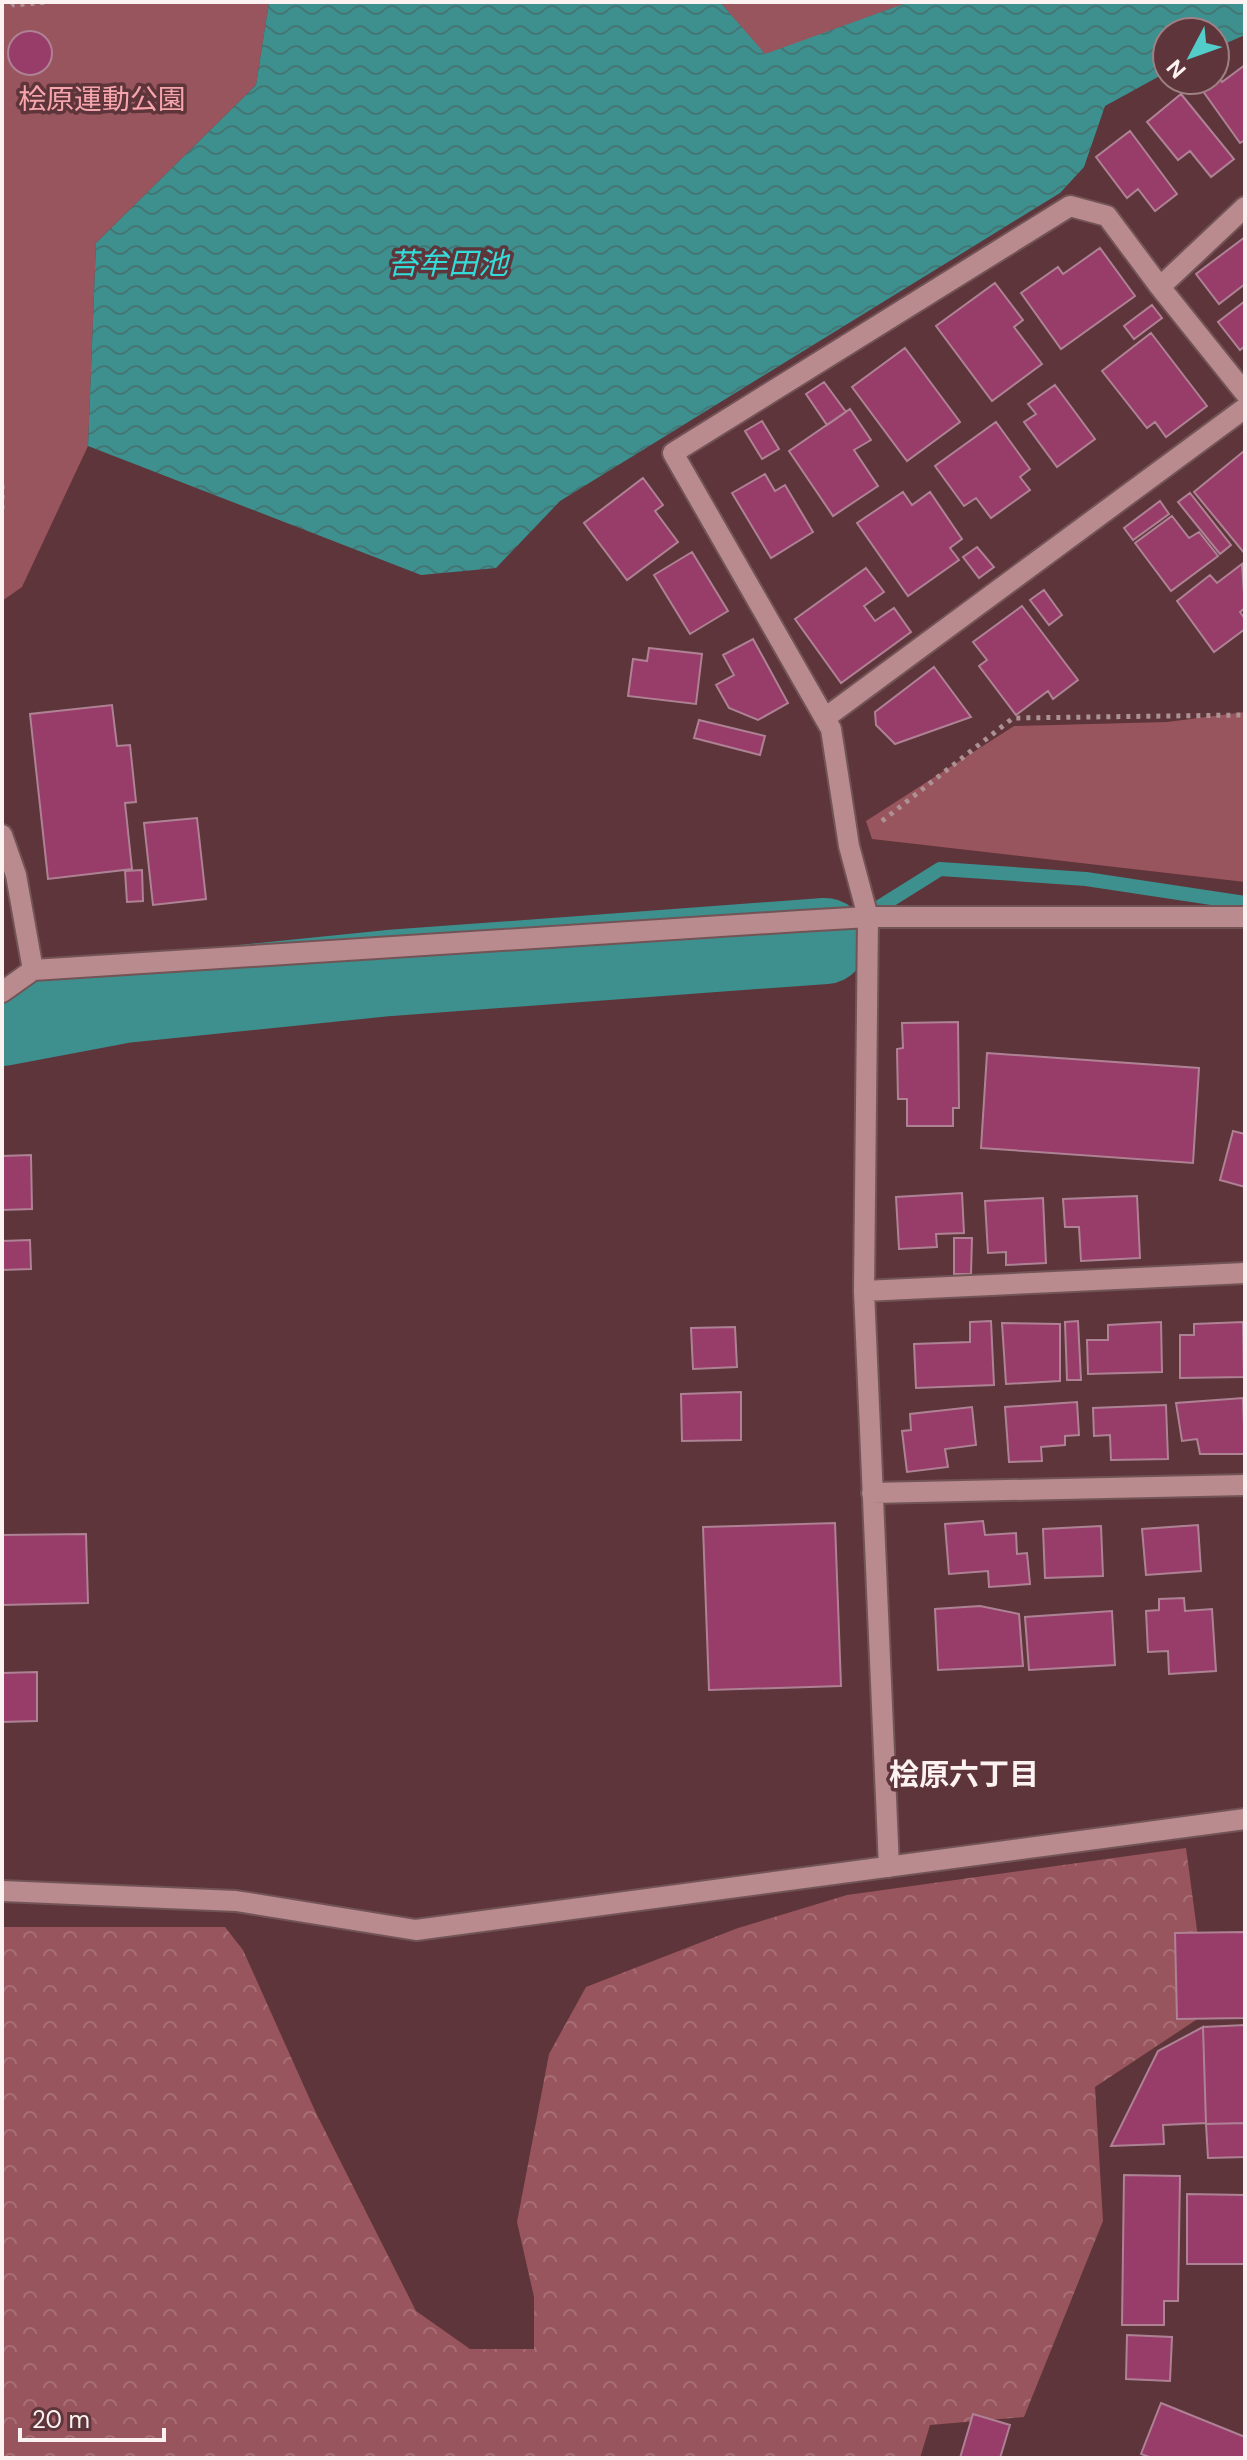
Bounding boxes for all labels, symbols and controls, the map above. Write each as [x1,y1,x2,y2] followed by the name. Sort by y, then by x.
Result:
[1151,16,1231,96] north arrow
[1160,53,1192,84] text: N
[18,81,186,118] park label: 桧原運動公園
[388,244,511,283] water label: 苔牟田池
[889,1755,1039,1794] district label: 桧原六丁目
[20,2392,164,2442] scale bar
[32,2404,90,2435] text: 20 m

